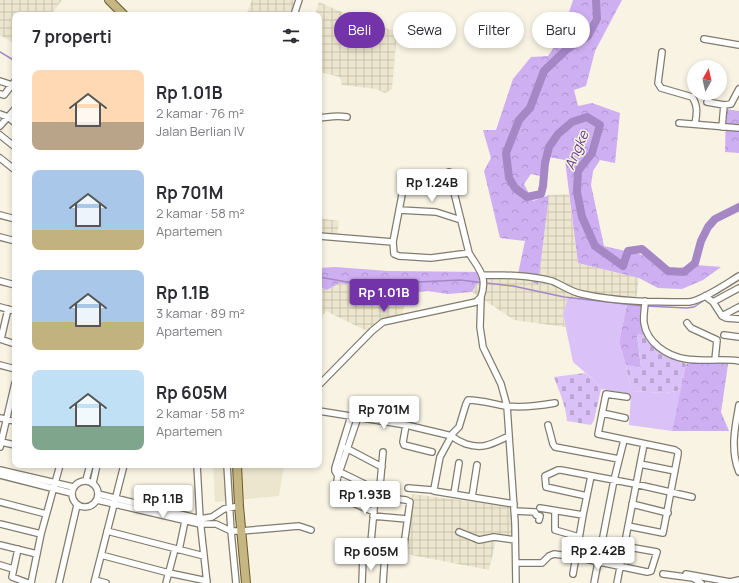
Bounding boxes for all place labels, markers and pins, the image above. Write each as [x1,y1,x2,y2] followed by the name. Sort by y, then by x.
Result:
[391,169,473,203] pin: Rp 1.24B
[343,279,425,313] pin: Rp 1.01B
[347,396,421,430] pin: Rp 701M
[324,481,406,515] pin: Rp 1.93B
[126,485,200,519] pin: Rp 1.1B
[557,537,639,571] pin: Rp 2.42B
[334,538,408,572] pin: Rp 605M

